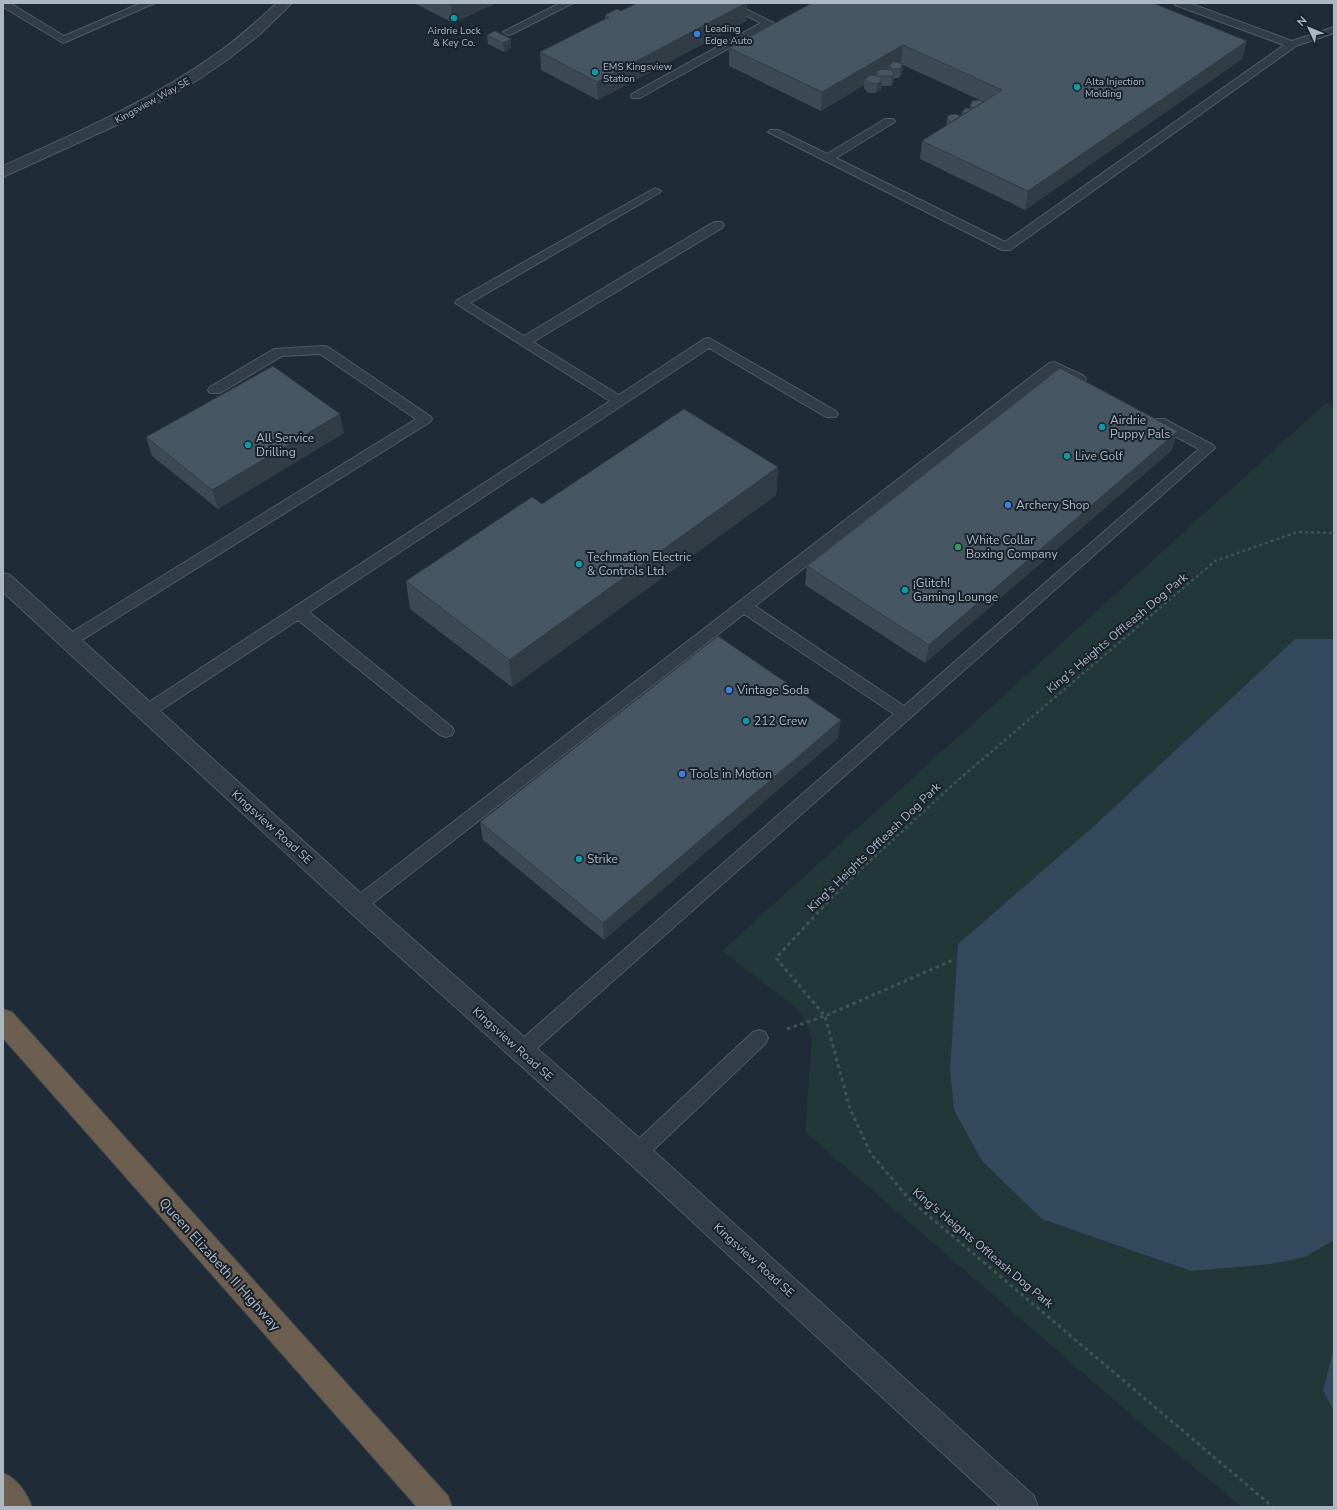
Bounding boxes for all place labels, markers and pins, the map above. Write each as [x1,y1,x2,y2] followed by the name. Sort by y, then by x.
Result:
[449,13,459,23] marker: Airdrie Lock & Key Co.
[705,22,753,48] place label: Leading Edge Auto
[427,24,482,50] place label: Airdrie Lock & Key Co.
[692,29,702,39] marker: Leading Edge Auto
[603,60,673,86] place label: EMS Kingsview Station
[590,67,600,77] marker: EMS Kingsview Station
[1085,75,1144,101] place label: Alta Injection Molding
[1072,82,1082,92] marker: Alta Injection Molding
[1110,412,1171,442] place label: Airdrie Puppy Pals
[1097,422,1107,432] marker: Airdrie Puppy Pals
[256,430,314,460] place label: All Service Drilling
[243,440,253,450] marker: All Service Drilling
[1075,448,1124,464] place label: Live Golf
[1062,451,1072,461] marker: Live Golf
[1016,497,1090,513] place label: Archery Shop
[1003,500,1013,510] marker: Archery Shop
[966,532,1058,562] place label: White Collar Boxing Company
[953,542,963,552] marker: White Collar Boxing Company
[587,549,692,579] place label: Techmation Electric & Controls Ltd.
[574,559,584,569] marker: Techmation Electric & Controls Ltd.
[913,575,998,605] place label: ¡Glitch! Gaming Lounge
[900,585,910,595] marker: ¡Glitch! Gaming Lounge
[736,682,809,698] place label: Vintage Soda
[724,685,734,695] marker: Vintage Soda
[754,713,807,729] place label: 212 Crew
[741,716,751,726] marker: 212 Crew
[690,766,772,782] place label: Tools in Motion
[677,769,687,779] marker: Tools in Motion
[587,851,618,867] place label: Strike
[574,854,584,864] marker: Strike

